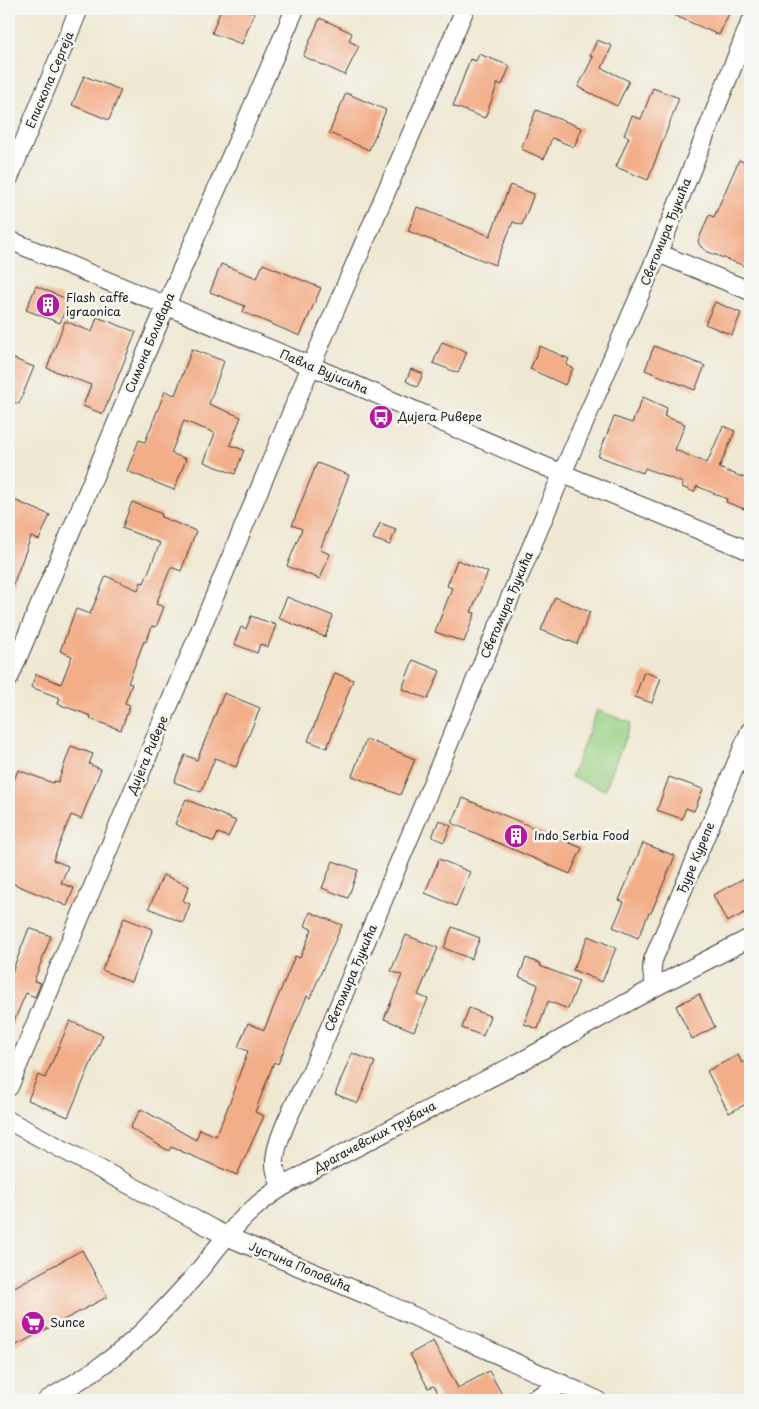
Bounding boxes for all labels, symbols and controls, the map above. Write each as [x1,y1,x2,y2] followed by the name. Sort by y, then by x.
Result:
[21,28,78,131] street label: Епископа Сергеја
[635,175,695,288] street label: Светомира Ђукића
[66,288,129,320] place label: Flash caffe igraonica
[120,289,179,396] street label: Симона Боливара
[35,292,61,318] building icon: Flash caffe igraonica
[277,344,372,398] street label: Павла Вујисића
[368,404,394,430] bus stop icon: Дијега Ривере
[397,407,482,425] place label: Дијега Ривере
[475,548,537,661] street label: Светомира Ђукића
[122,712,172,798] street label: Дијега Ривере
[672,819,718,896] street label: Ђуре Курепе
[503,823,529,849] building icon: Indo Serbia Food
[534,826,629,844] place label: Indo Serbia Food
[319,921,381,1034] street label: Светомира Ђукића
[309,1096,439,1176] street label: Драгачевских трубача
[246,1236,355,1296] street label: Јустина Поповића
[20,1310,46,1336] supermarket icon: Sunce
[50,1313,85,1331] place label: Sunce

